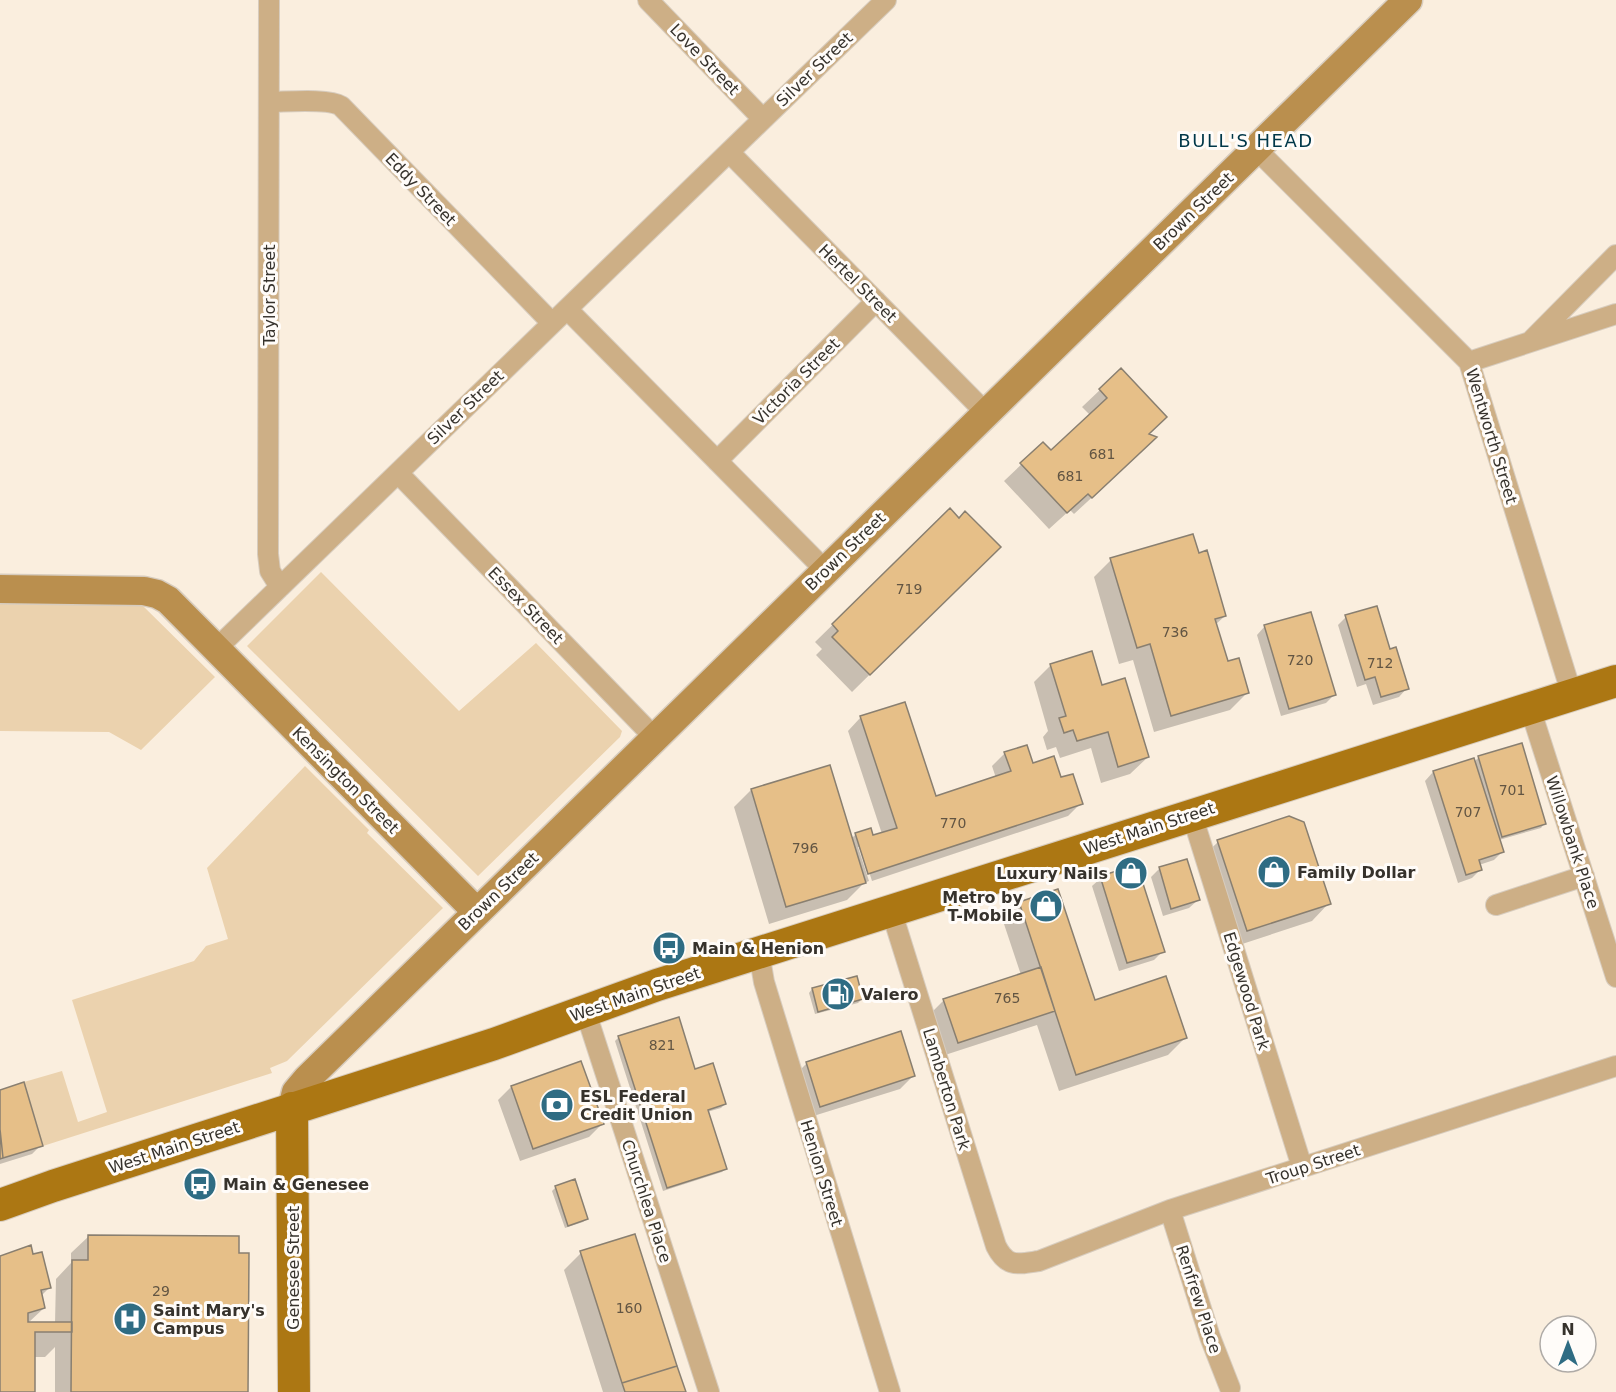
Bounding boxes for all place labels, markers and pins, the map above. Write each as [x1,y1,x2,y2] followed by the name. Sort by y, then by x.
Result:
[1256,854,1292,890] shop icon: Family Dollar
[1113,855,1149,891] shop icon: Luxury Nails
[1297,863,1415,882] place label: Family Dollar
[996,864,1108,883] place label: Luxury Nails
[942,888,1024,925] place label: Metro by T-Mobile
[1028,888,1064,924] shop icon: Metro by T-Mobile
[651,930,687,966] bus stop icon: Main & Henion
[692,939,824,958] place label: Main & Henion
[820,976,856,1012] fuel station icon: Valero
[861,985,919,1004] place label: Valero
[539,1087,575,1123] bank icon: ESL Federal Credit Union
[580,1087,693,1124] place label: ESL Federal Credit Union
[182,1166,218,1202] bus stop icon: Main & Genesee
[223,1175,369,1194] place label: Main & Genesee
[112,1301,148,1337] hospital icon: Saint Mary's Campus
[153,1301,265,1338] place label: Saint Mary's Campus

